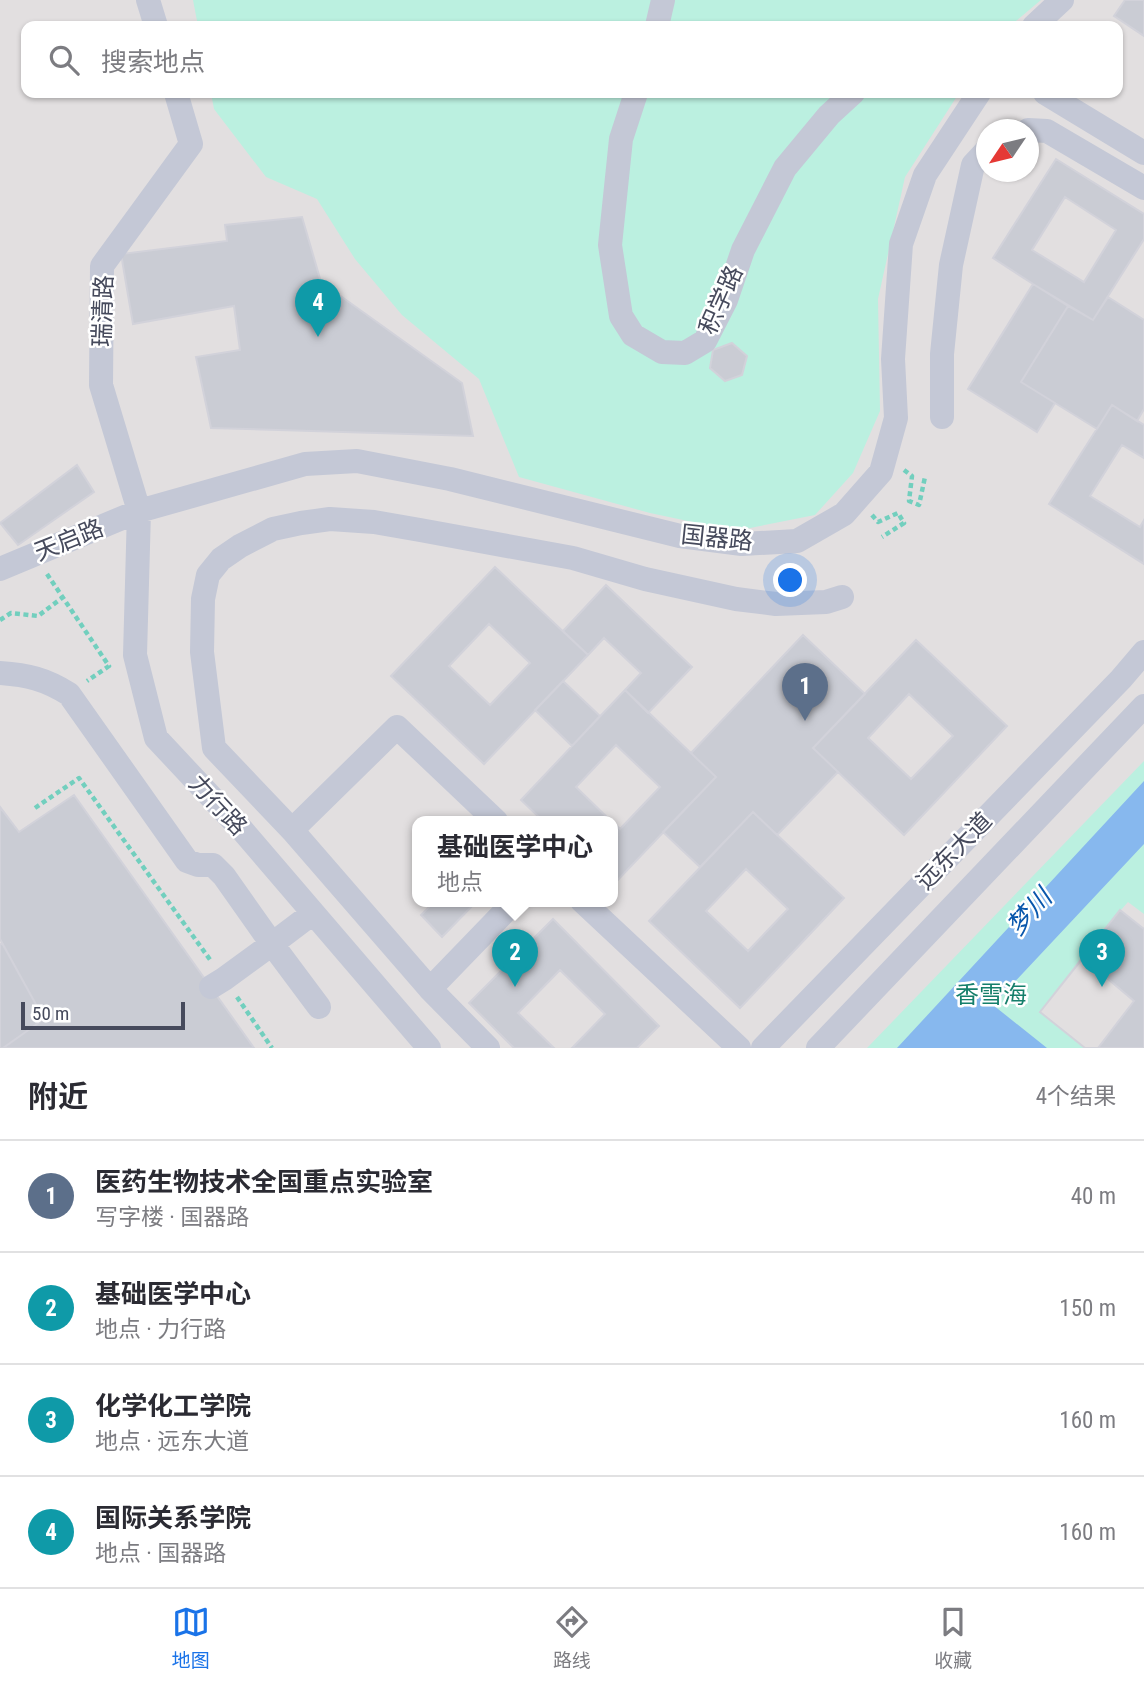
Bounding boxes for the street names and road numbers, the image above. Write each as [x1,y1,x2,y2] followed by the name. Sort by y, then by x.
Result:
[694,261,748,339] street label: 积学路
[88,275,118,347] street label: 瑞清路
[30,514,108,566] street label: 天启路
[680,520,754,556] street label: 国器路
[183,769,253,841] street label: 力行路
[911,807,997,895] street label: 远东大道

